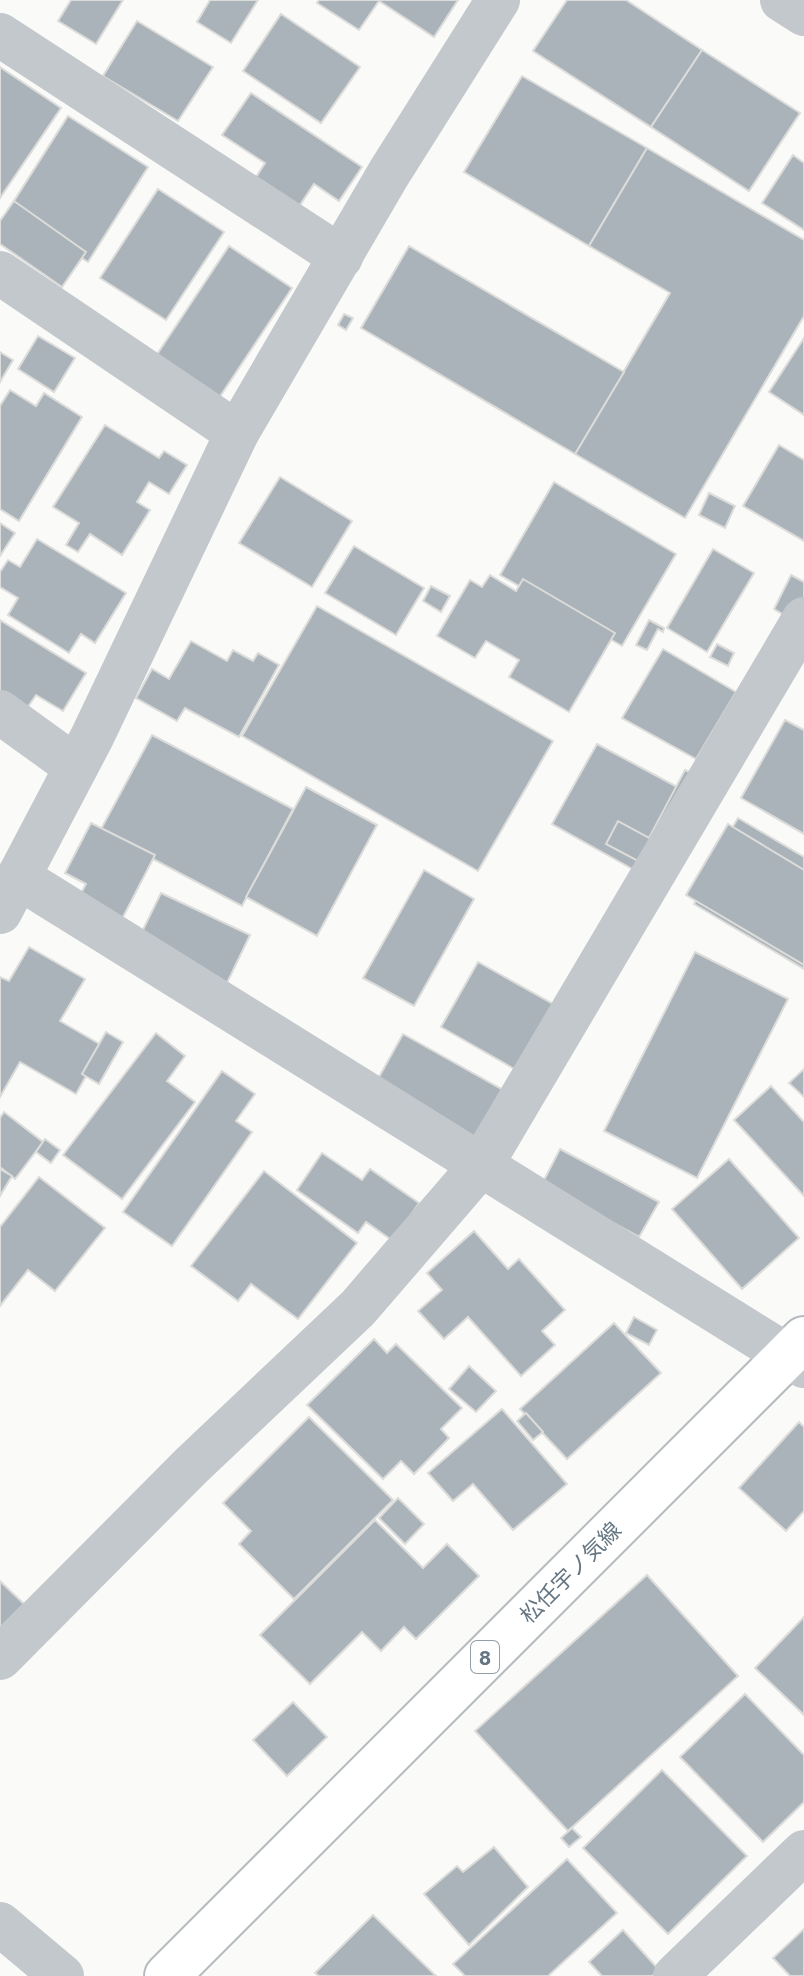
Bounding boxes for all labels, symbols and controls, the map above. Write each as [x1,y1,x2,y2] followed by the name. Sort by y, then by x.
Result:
[513,1515,627,1629] street label: 松任宇ノ気線
[471,1641,499,1673] road number: 8

